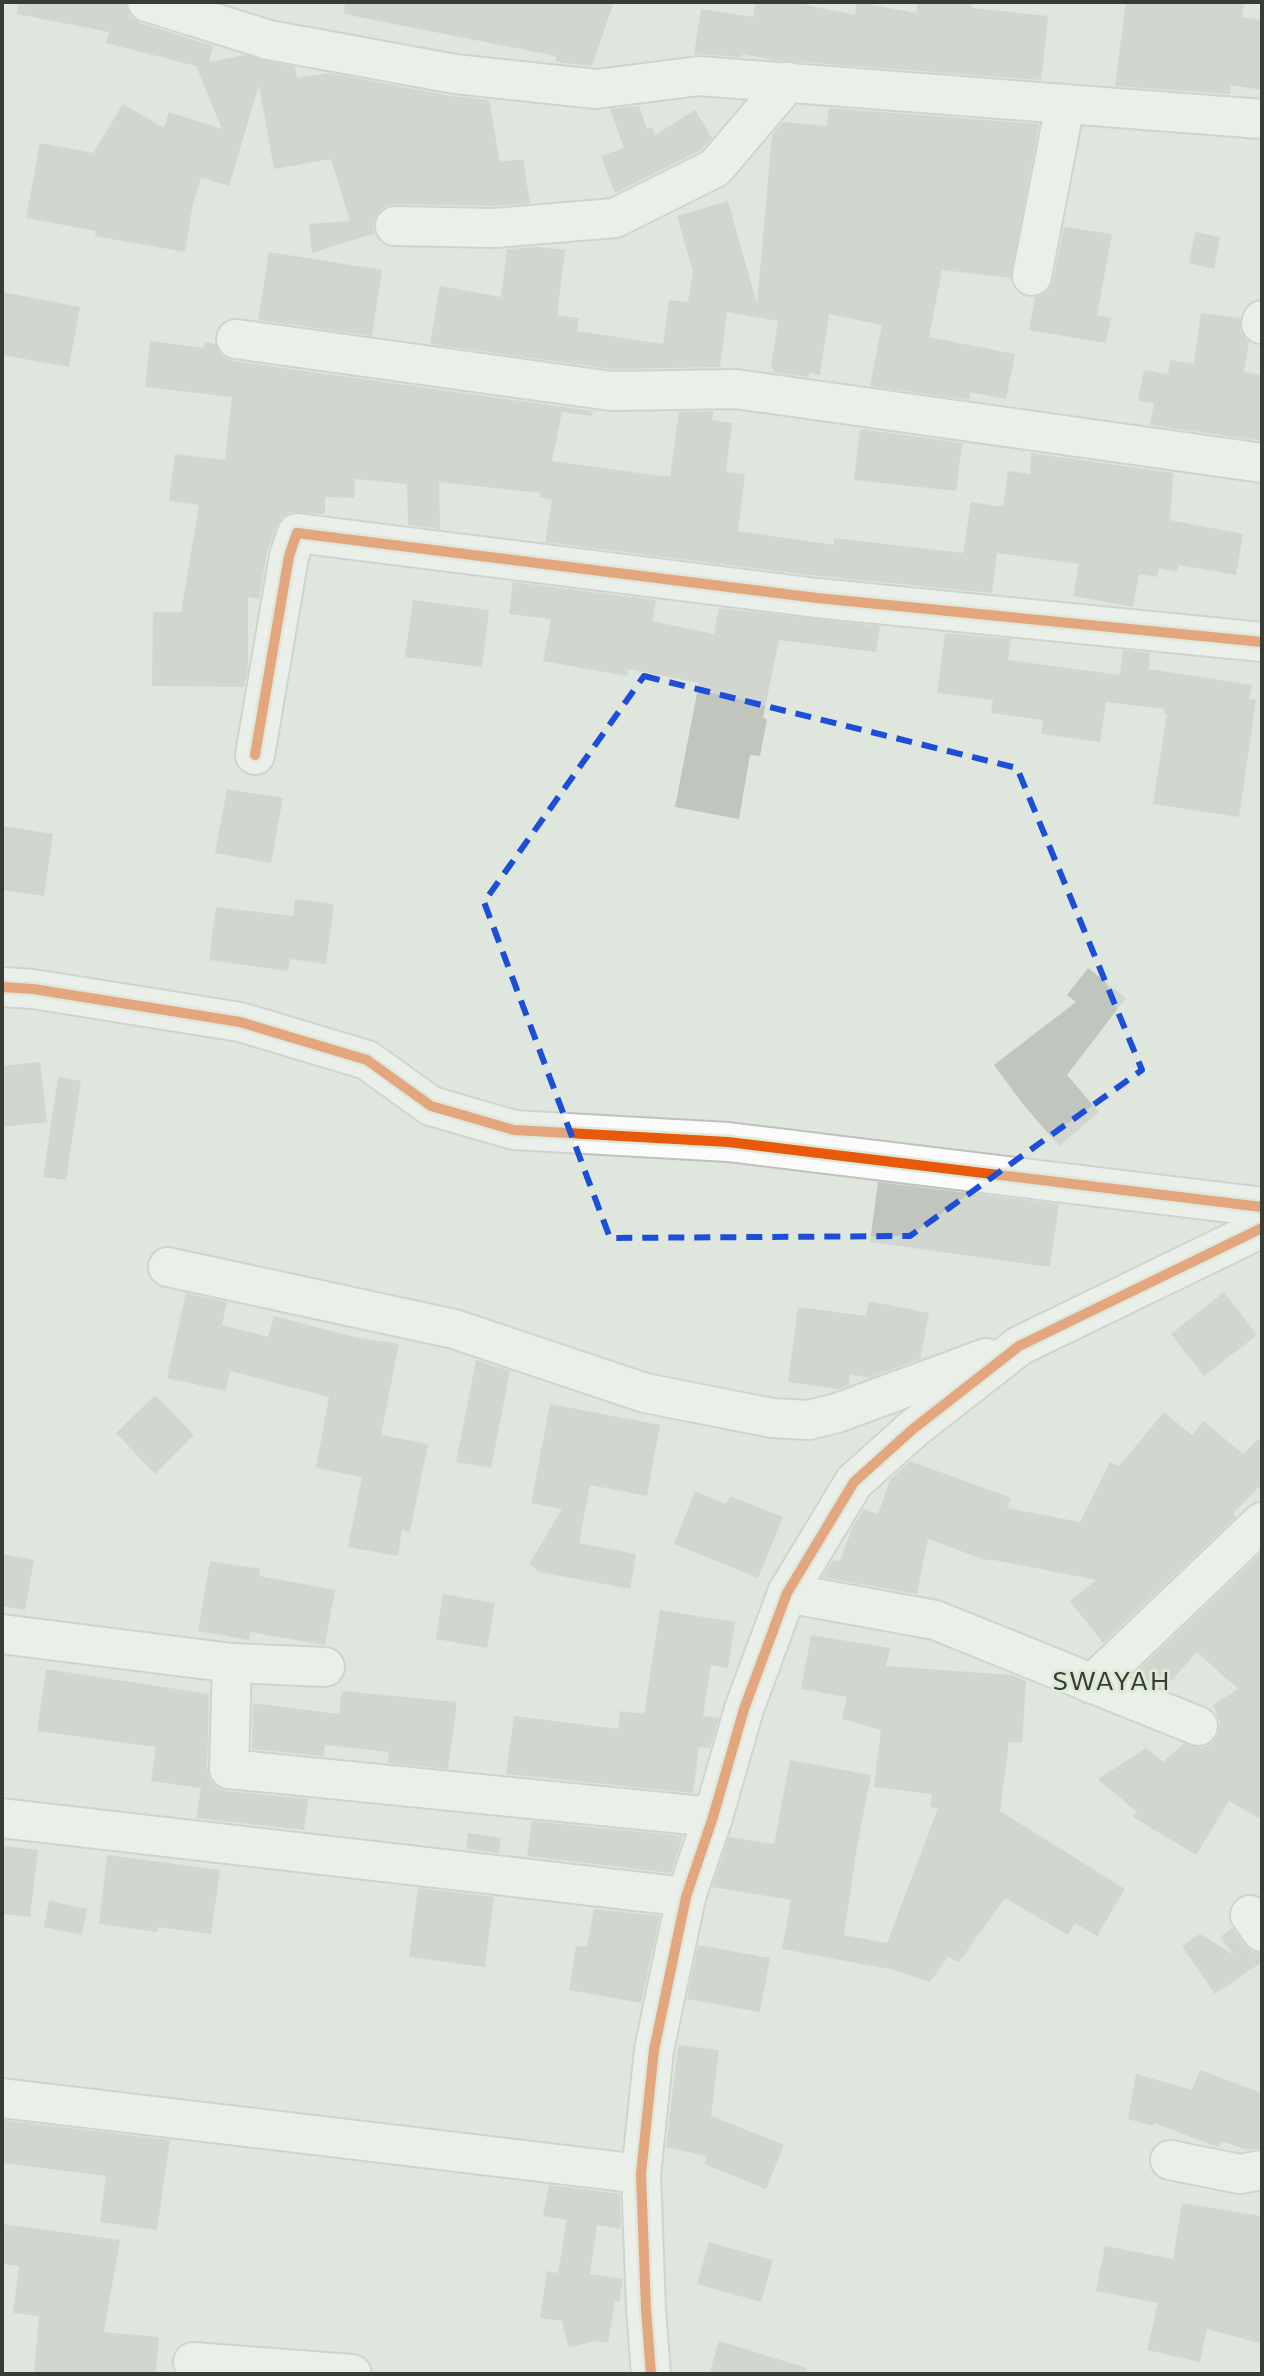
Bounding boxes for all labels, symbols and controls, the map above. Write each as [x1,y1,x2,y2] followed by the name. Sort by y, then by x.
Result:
[1052,1664,1172,1695] district label: SWAYAH

